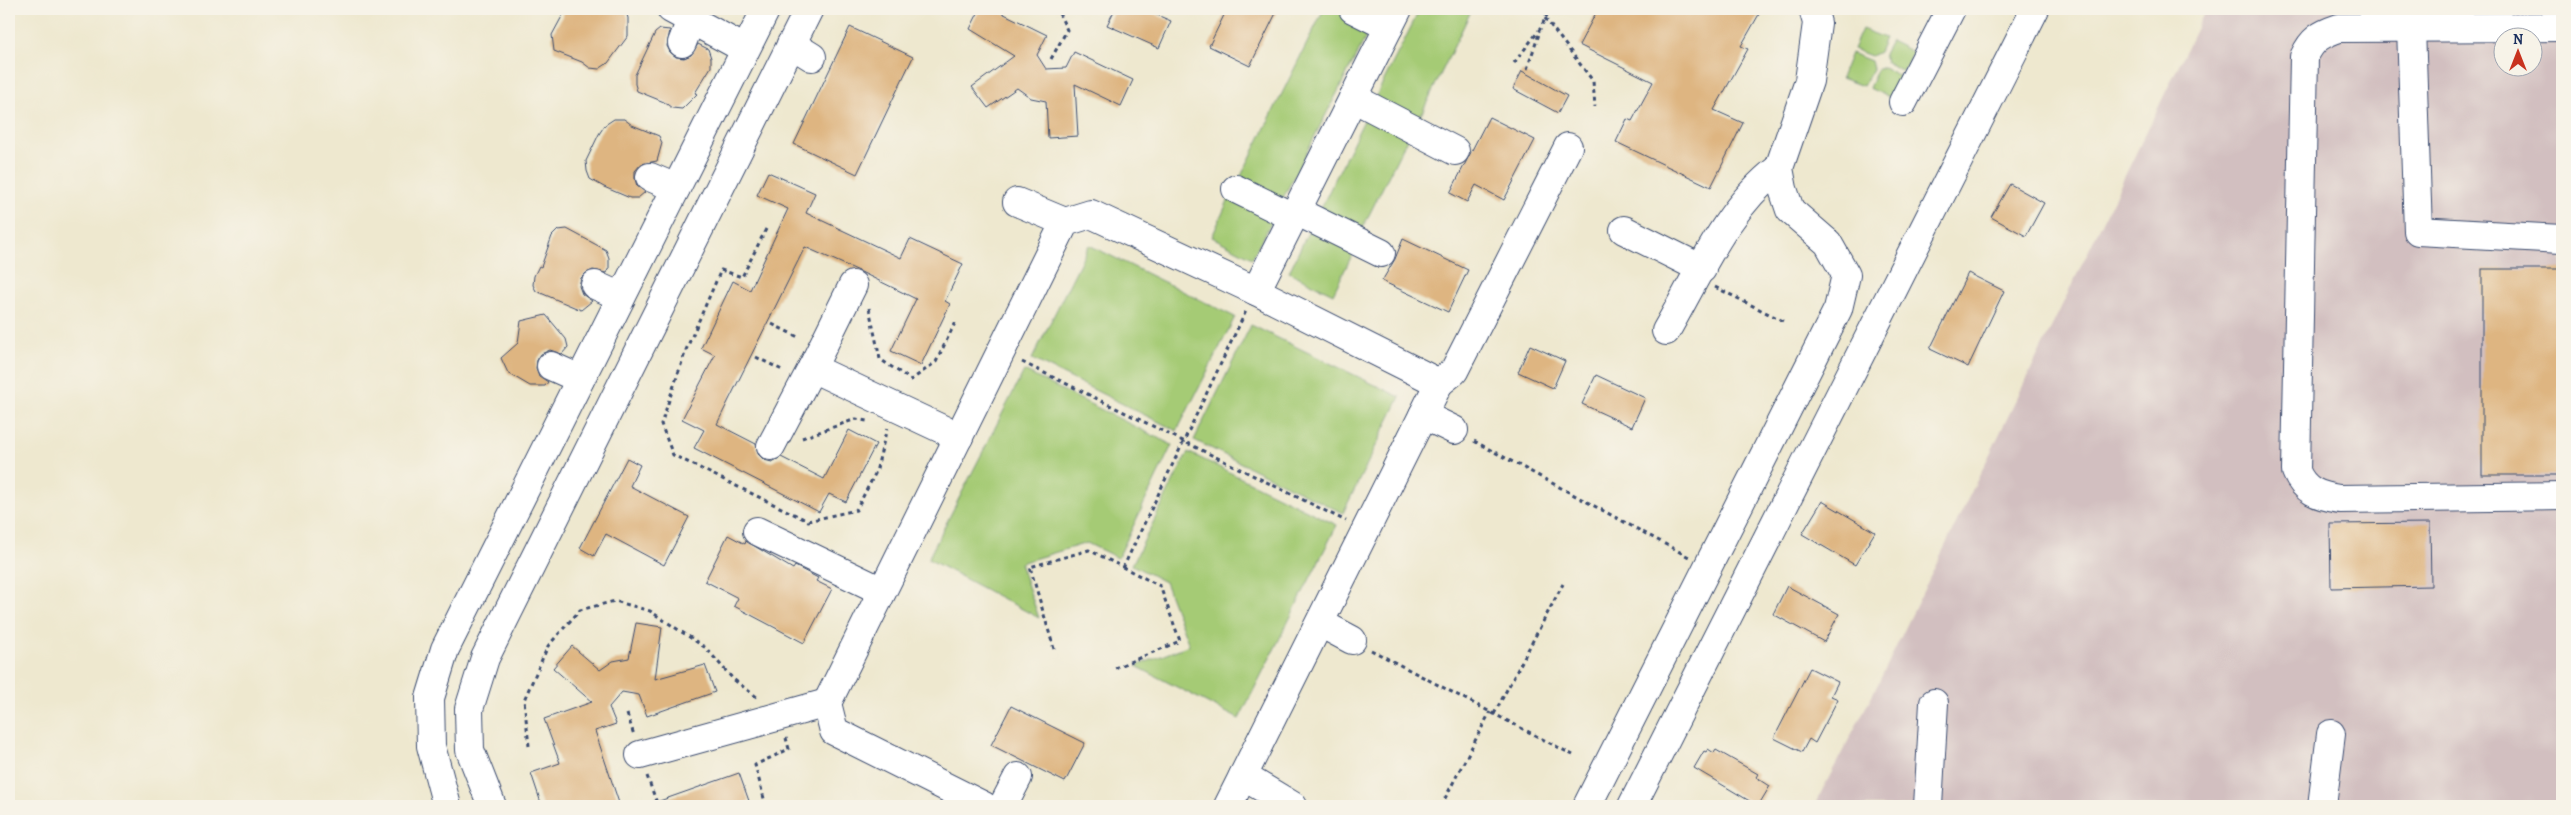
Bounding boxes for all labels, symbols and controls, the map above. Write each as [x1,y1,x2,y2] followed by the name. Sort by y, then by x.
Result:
[2494,28,2544,78] north arrow
[2513,30,2523,49] text: N

